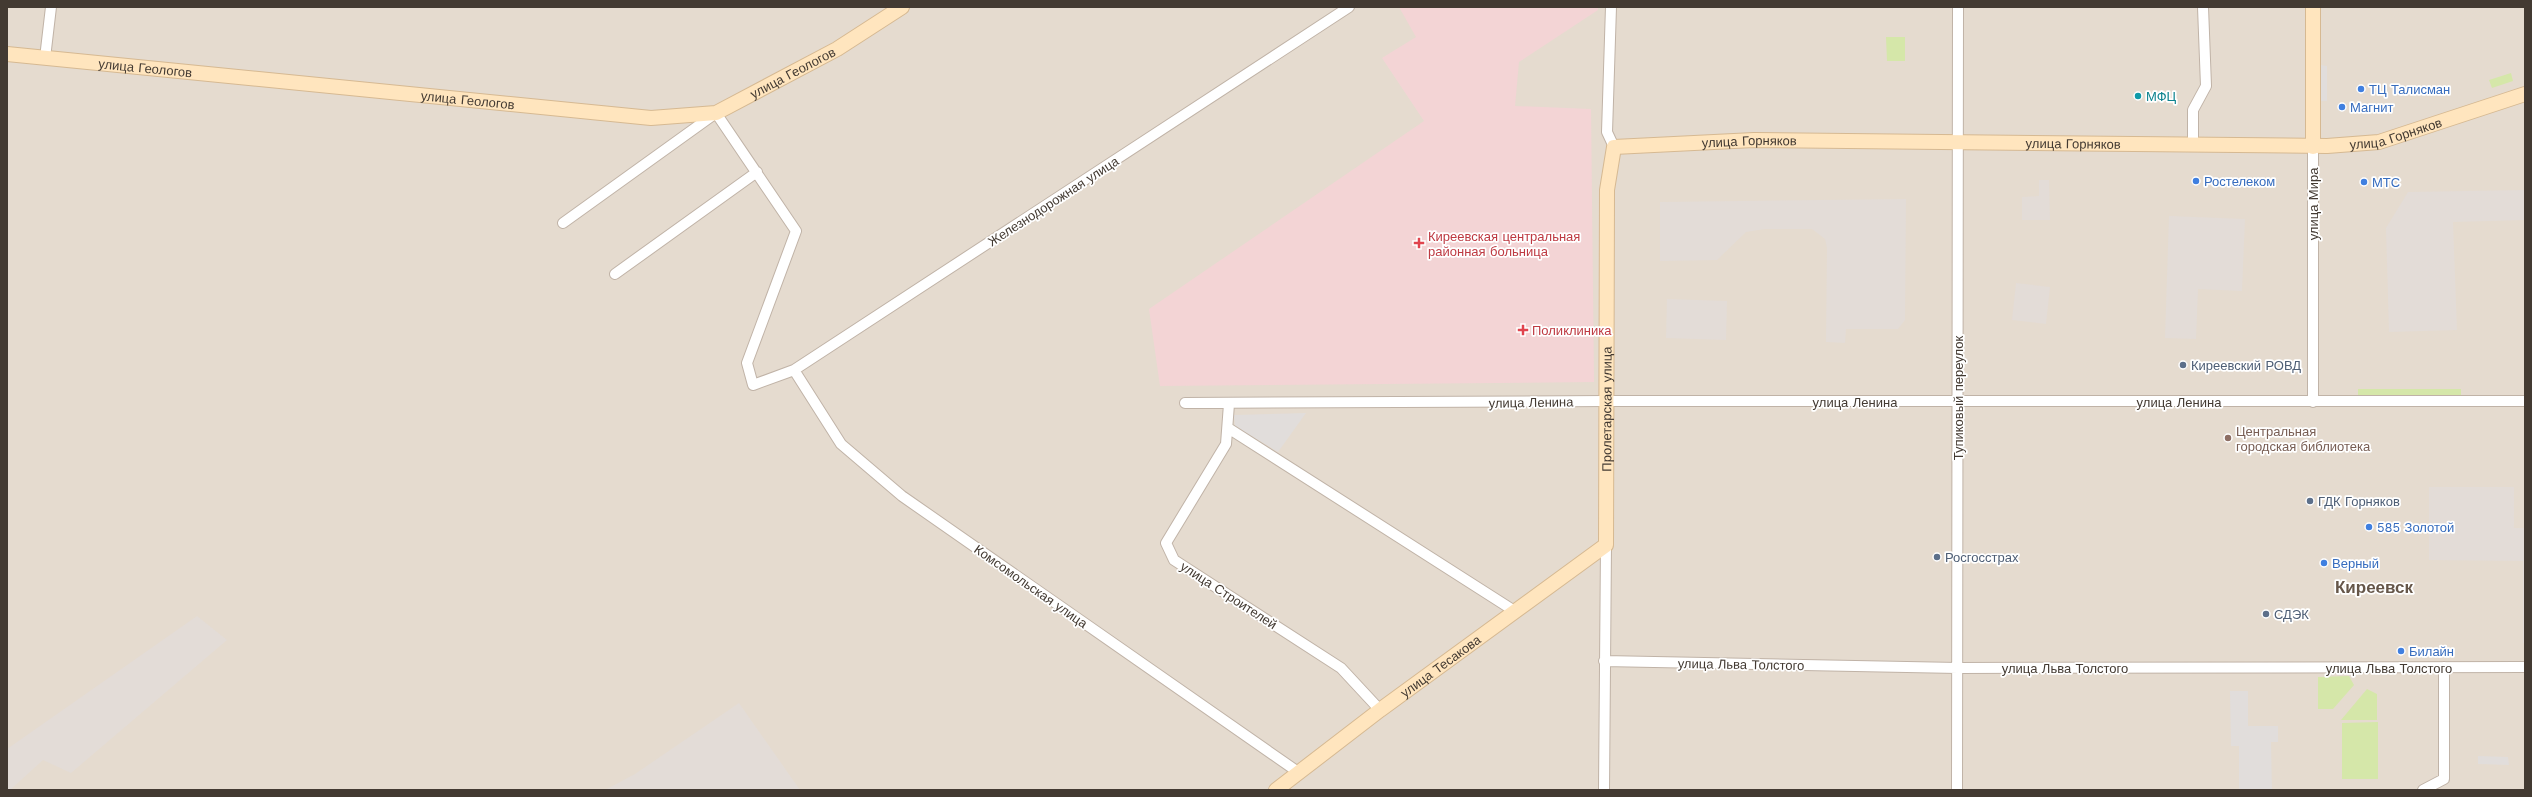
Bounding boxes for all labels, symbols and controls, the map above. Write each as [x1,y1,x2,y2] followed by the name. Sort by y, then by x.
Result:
[748,44,838,102] street label: улица Геологов
[98,56,193,80] street label: улица Геологов
[2369,82,2450,97] place label: ТЦ Талисман
[2356,84,2366,94] marker: ТЦ Талисман
[420,88,515,112] street label: улица Геологов
[2146,89,2177,104] place label: МФЦ
[2133,91,2143,101] marker: МФЦ
[2350,100,2393,115] place label: Магнит
[2337,102,2347,112] marker: Магнит
[2349,115,2444,152] street label: улица Горняков
[1701,133,1797,151] street label: улица Горняков
[2026,136,2121,152] street label: улица Горняков
[985,153,1122,249] street label: Железнодорожная улица
[2306,167,2321,240] street label: улица Мира
[2204,174,2275,189] place label: Ростелеком
[2372,175,2400,190] place label: МТС
[2191,176,2201,186] marker: Ростелеком
[2359,177,2369,187] marker: МТС
[1428,229,1580,259] place label: Киреевская центральная районная больница
[1413,237,1425,249] marker: Киреевская центральная районная больница
[1532,323,1612,338] place label: Поликлиника
[1517,324,1529,336] marker: Поликлиника
[1951,335,1966,460] street label: Тупиковый переулок
[1599,346,1615,472] street label: Пролетарская улица
[2191,358,2301,373] place label: Киреевский РОВД
[2178,360,2188,370] marker: Киреевский РОВД
[1488,394,1574,411] street label: улица Ленина
[1813,395,1898,410] street label: улица Ленина
[2137,395,2222,410] street label: улица Ленина
[2236,424,2371,454] place label: Центральная городская библиотека
[2223,433,2233,443] marker: Центральная городская библиотека
[2318,494,2400,509] place label: ГДК Горняков
[2305,496,2315,506] marker: ГДК Горняков
[2377,520,2454,535] place label: 585 Золотой
[2364,522,2374,532] marker: 585 Золотой
[971,542,1091,632] street label: Комсомольская улица
[1945,550,2019,565] place label: Росгосстрах
[1932,552,1942,562] marker: Росгосстрах
[2332,556,2379,571] place label: Верный
[2319,558,2329,568] marker: Верный
[1178,559,1280,632] street label: улица Строителей
[2335,577,2414,597] district label: Киреевск
[2274,607,2309,622] place label: СДЭК
[2261,609,2271,619] marker: СДЭК
[1398,632,1484,701] street label: улица Тесакова
[2409,644,2454,659] place label: Билайн
[2396,646,2406,656] marker: Билайн
[1678,656,1804,673] street label: улица Льва Толстого
[2002,661,2128,676] street label: улица Льва Толстого
[2326,661,2452,676] street label: улица Льва Толстого

